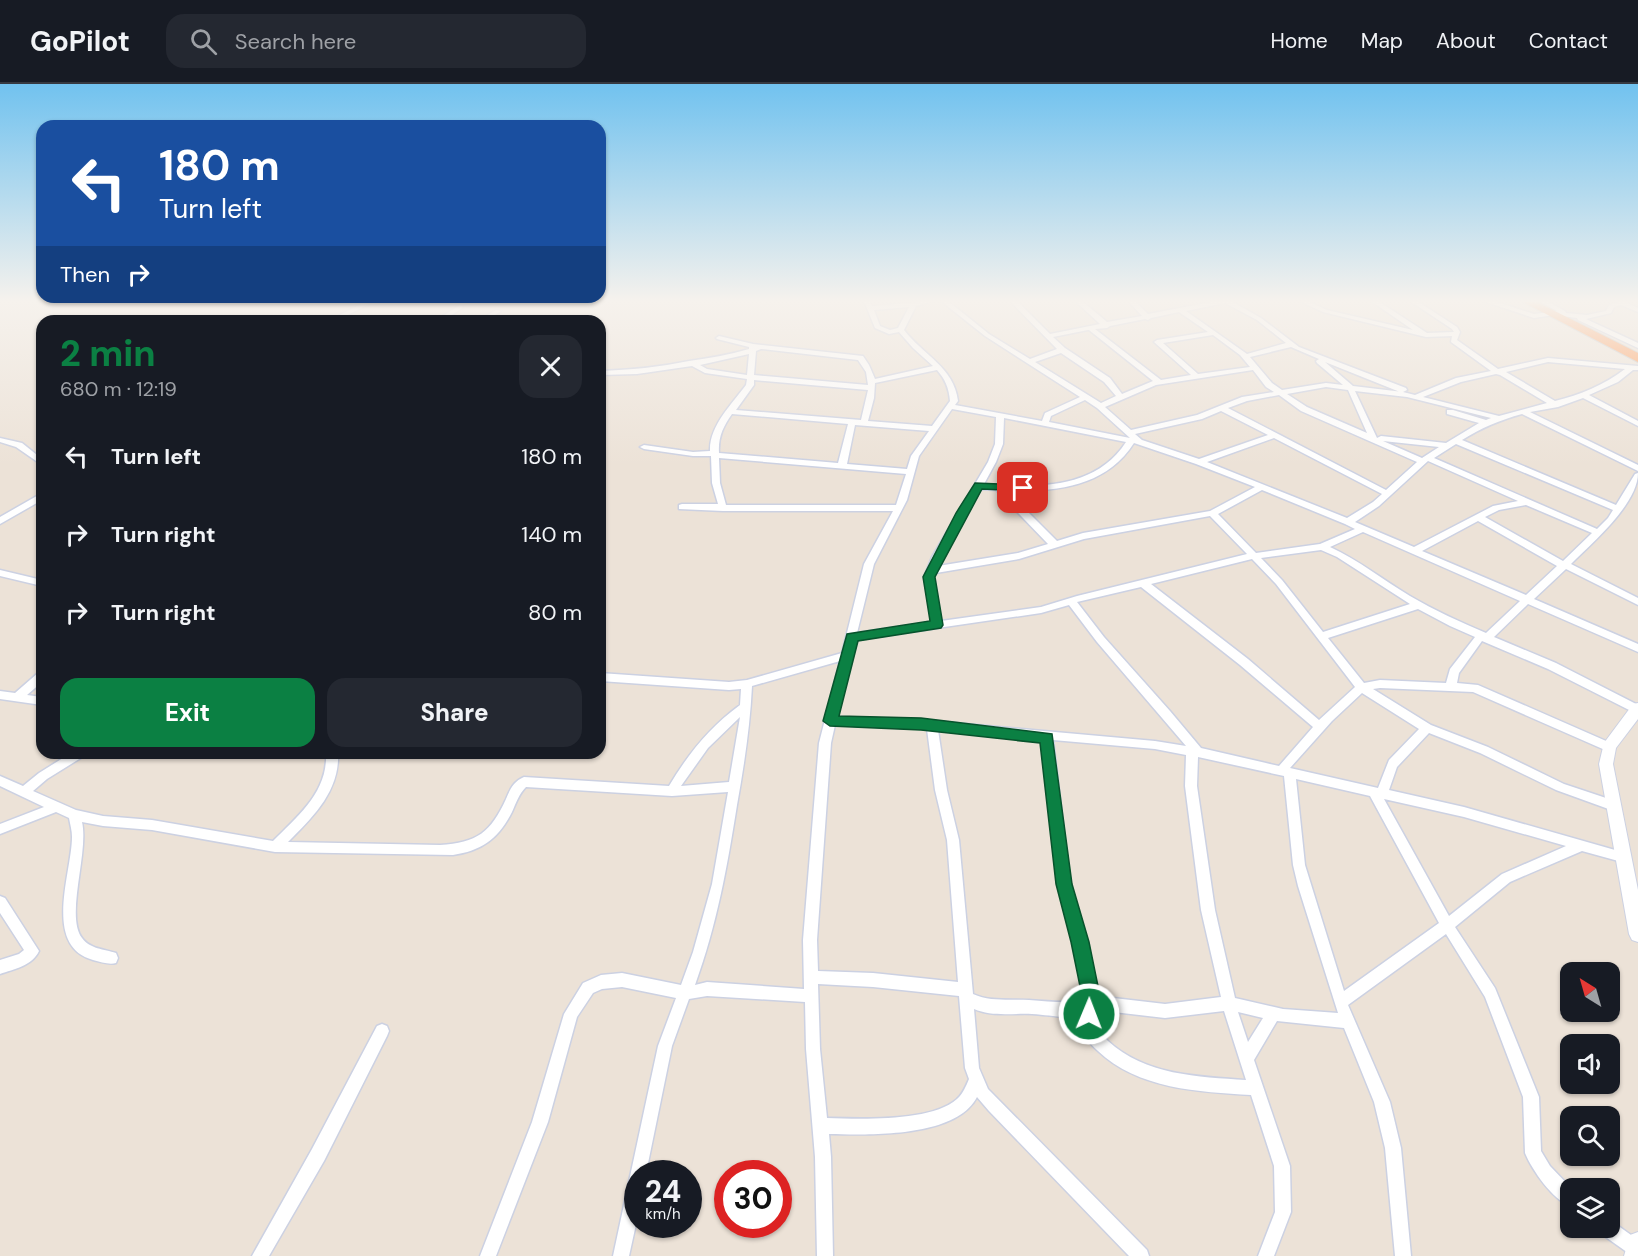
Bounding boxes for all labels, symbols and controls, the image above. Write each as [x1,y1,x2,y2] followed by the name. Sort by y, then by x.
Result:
[166,14,586,68] search box
[30,23,130,60] text: GoPilot
[187,25,220,58] icon: search
[235,27,356,56] text: Search here
[1270,27,1328,55] text: Home
[1361,27,1403,55] text: Map
[1436,27,1496,55] text: About
[1529,27,1608,55] text: Contact
[159,138,280,193] text: 180 m
[60,144,138,222] icon: left
[159,191,262,226] text: Turn left
[122,258,155,291] icon: right
[60,260,110,289] text: Then
[60,330,156,377] text: 2 min
[519,335,582,398] button: close
[60,376,177,402] text: 680 m · 12:19
[60,440,93,473] icon: left
[111,442,201,471] text: Turn left
[521,442,582,471] text: 180 m
[997,462,1048,513] pin
[1006,471,1039,504] icon: arrive
[60,518,93,551] icon: right
[111,520,216,549] text: Turn right
[521,520,582,549] text: 140 m
[60,596,93,629] icon: right
[111,598,216,627] text: Turn right
[528,598,582,627] text: 80 m
[60,678,315,747] button: Exit
[327,678,582,747] button: Share
[1560,962,1620,1022] north arrow
[1560,962,1620,1238] map controls
[1057,982,1121,1046] position arrow
[1560,1034,1620,1094] button: sound
[1560,1106,1620,1166] button: search
[714,1160,792,1238] speed limit sign: 30
[645,1172,681,1211] text: 24
[1560,1178,1620,1238] button: layers
[645,1204,681,1224] text: km/h

